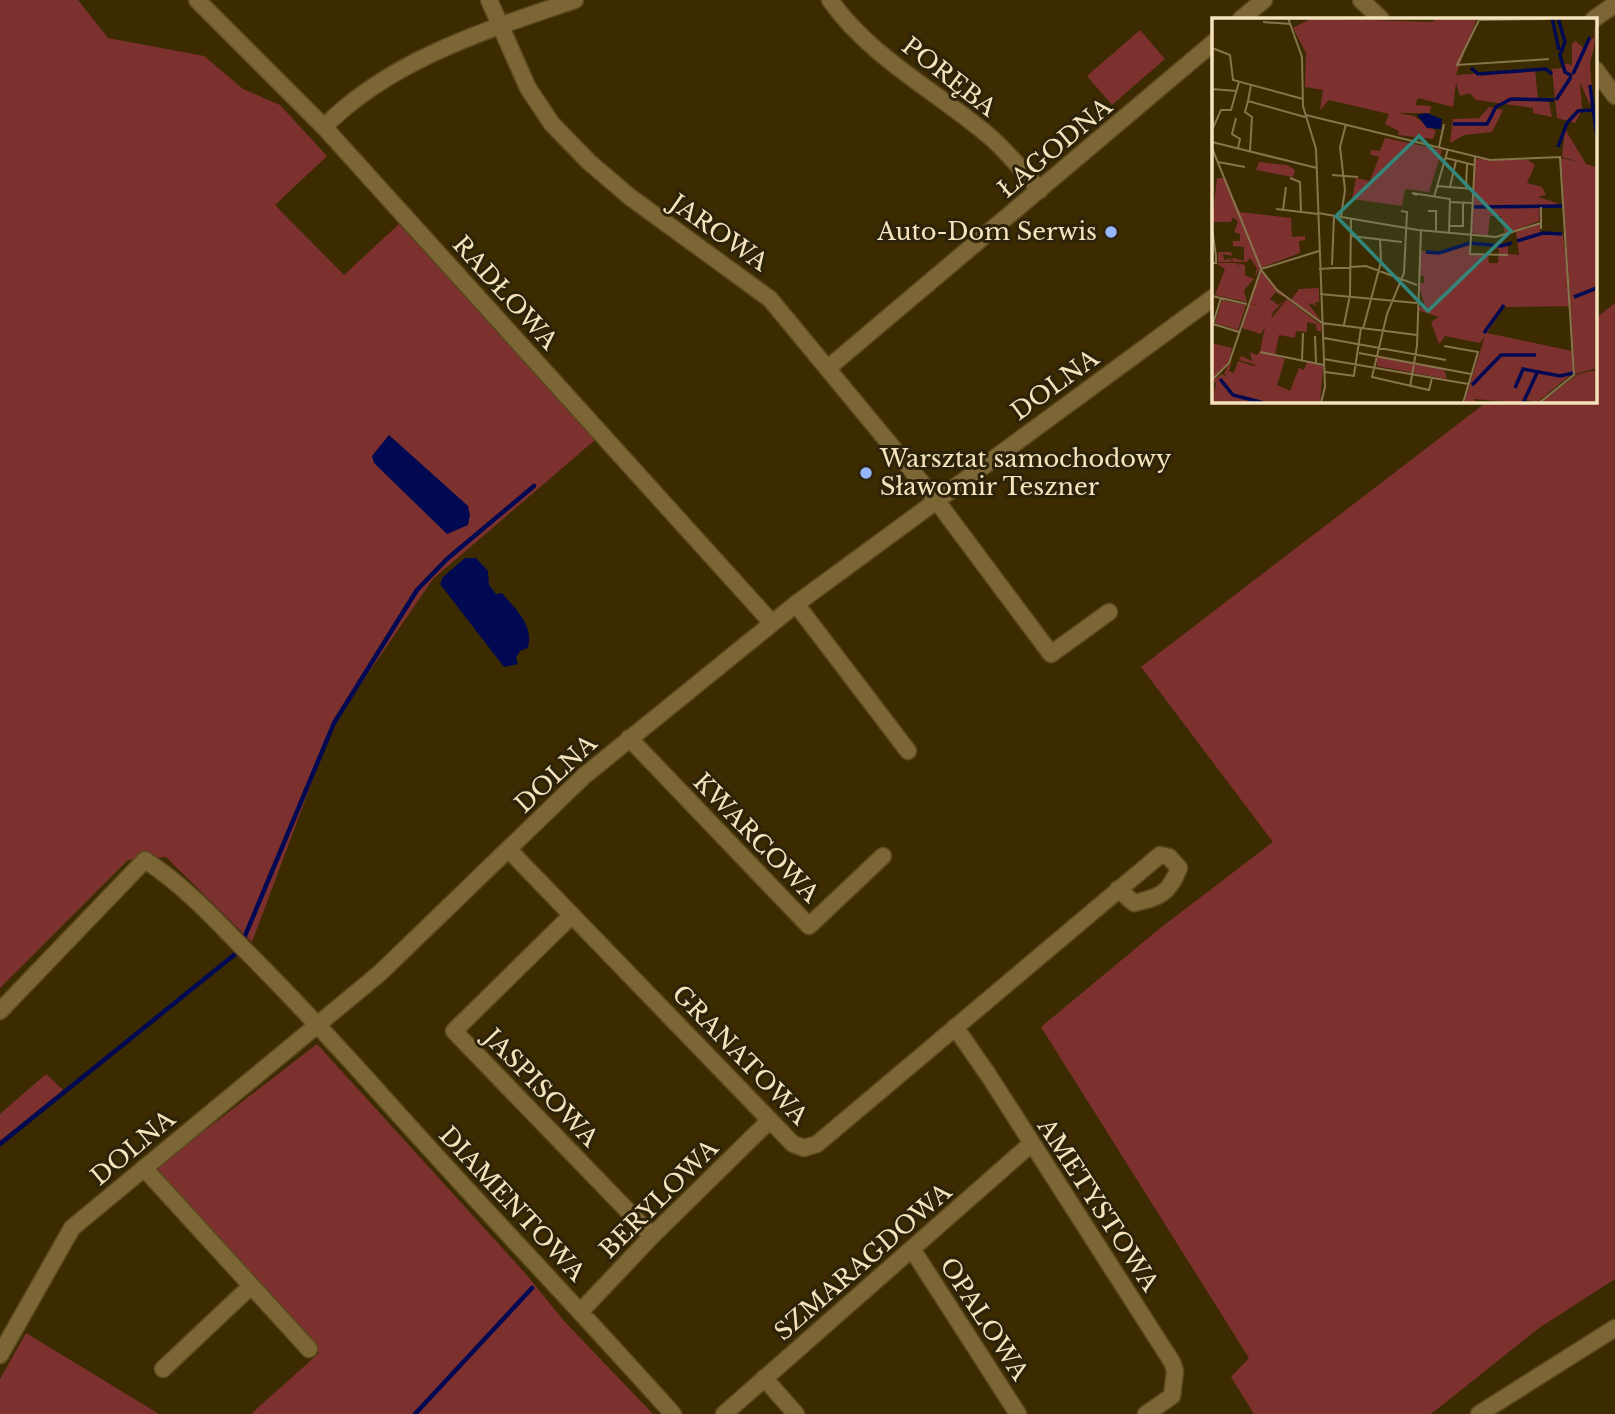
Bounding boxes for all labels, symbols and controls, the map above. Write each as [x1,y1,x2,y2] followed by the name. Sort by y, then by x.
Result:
[1212,18,1598,402] inset map
[896,31,1003,123] street label: PORĘBA
[992,91,1118,204] street label: ŁAGODNA
[662,187,774,277] street label: JAROWA
[876,217,1097,246] place label: Auto-Dom Serwis
[1103,224,1119,240] marker: Auto-Dom Serwis
[447,230,564,356] street label: RADŁOWA
[1005,343,1104,426] street label: DOLNA
[879,444,1172,501] place label: Warsztat samochodowy Sławomir Teszner
[858,465,874,481] marker: Warsztat samochodowy Sławomir Teszner
[509,728,603,819] street label: DOLNA
[687,767,826,909] street label: KWARCOWA
[667,979,815,1131] street label: GRANATOWA
[476,1021,605,1153] street label: JASPISOWA
[85,1104,181,1191] street label: DOLNA
[1031,1112,1165,1297] street label: AMETYSTOWA
[433,1120,592,1287] street label: DIAMENTOWA
[593,1133,724,1264] street label: BERYLOWA
[768,1177,957,1346] street label: SZMARAGDOWA
[934,1252,1035,1386] street label: OPALOWA

